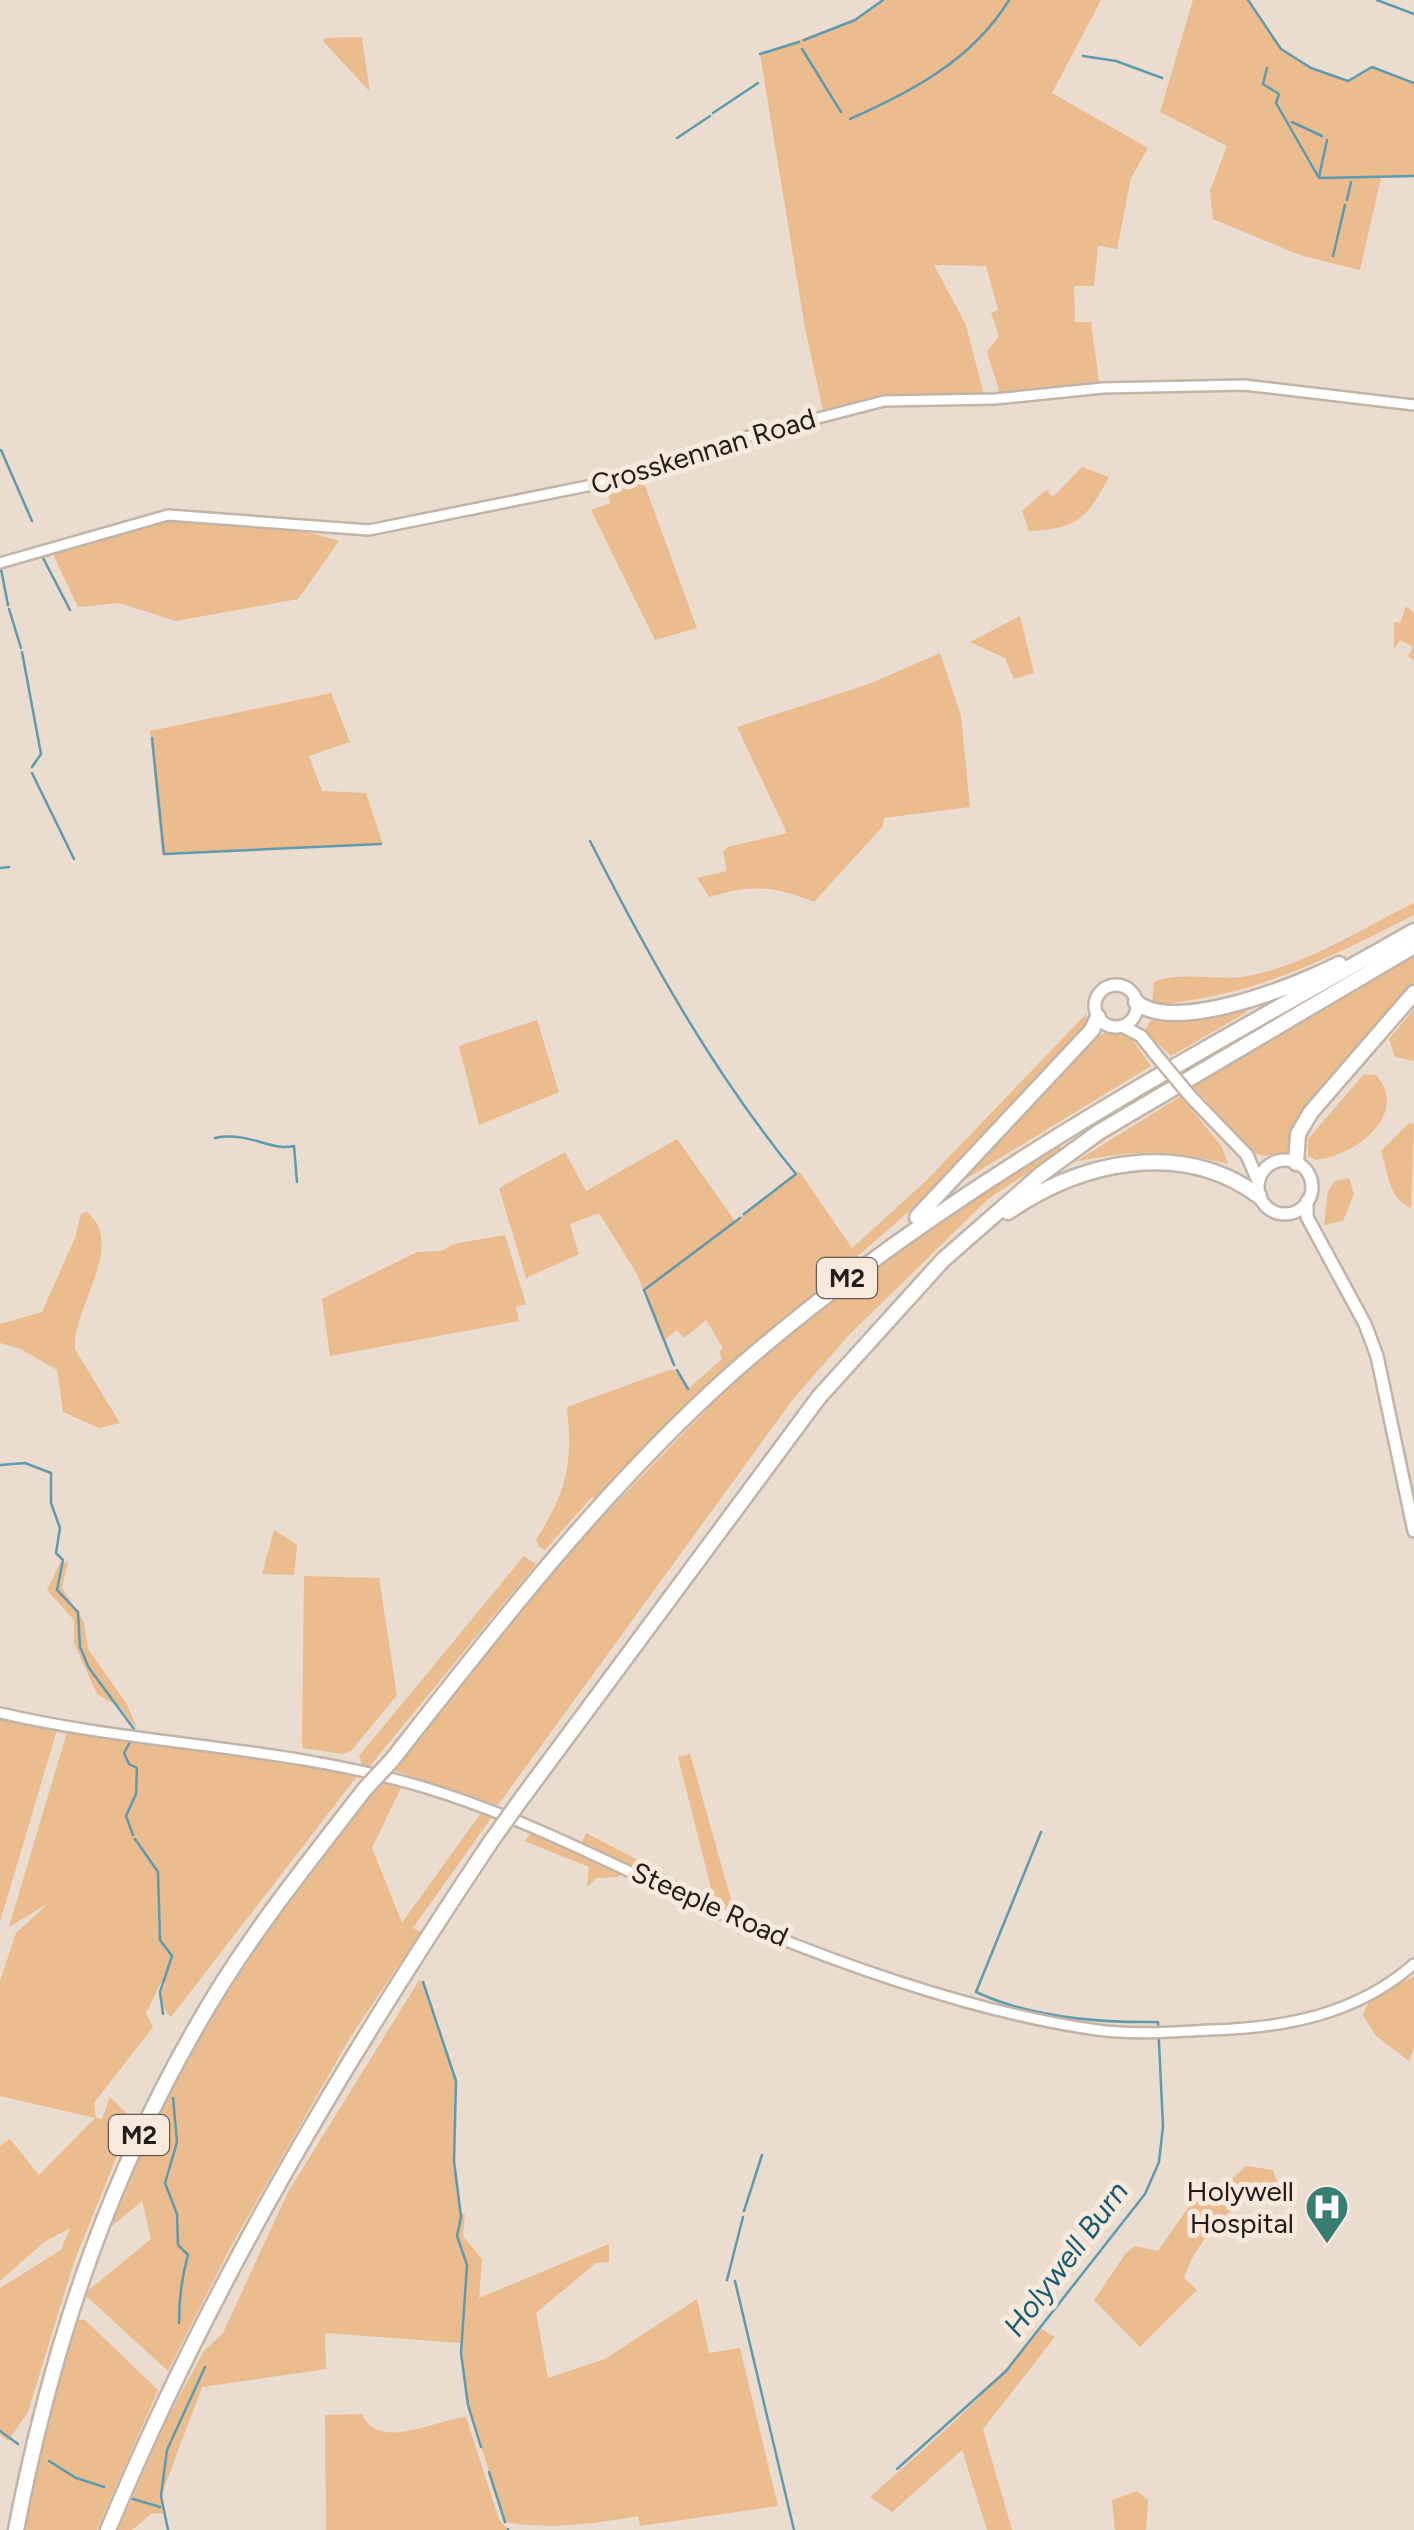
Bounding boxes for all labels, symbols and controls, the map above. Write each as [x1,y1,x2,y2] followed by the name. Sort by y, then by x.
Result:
[587,401,819,501] street label: Crosskennan Road
[817,1258,877,1298] road number: M2
[627,1854,793,1954] street label: Steeple Road
[109,2115,169,2155] road number: M2
[995,2174,1136,2344] water label: Holywell Burn
[1187,2174,1294,2240] place label: Holywell Hospital
[1304,2184,1350,2245] hospital icon: Holywell Hospital

